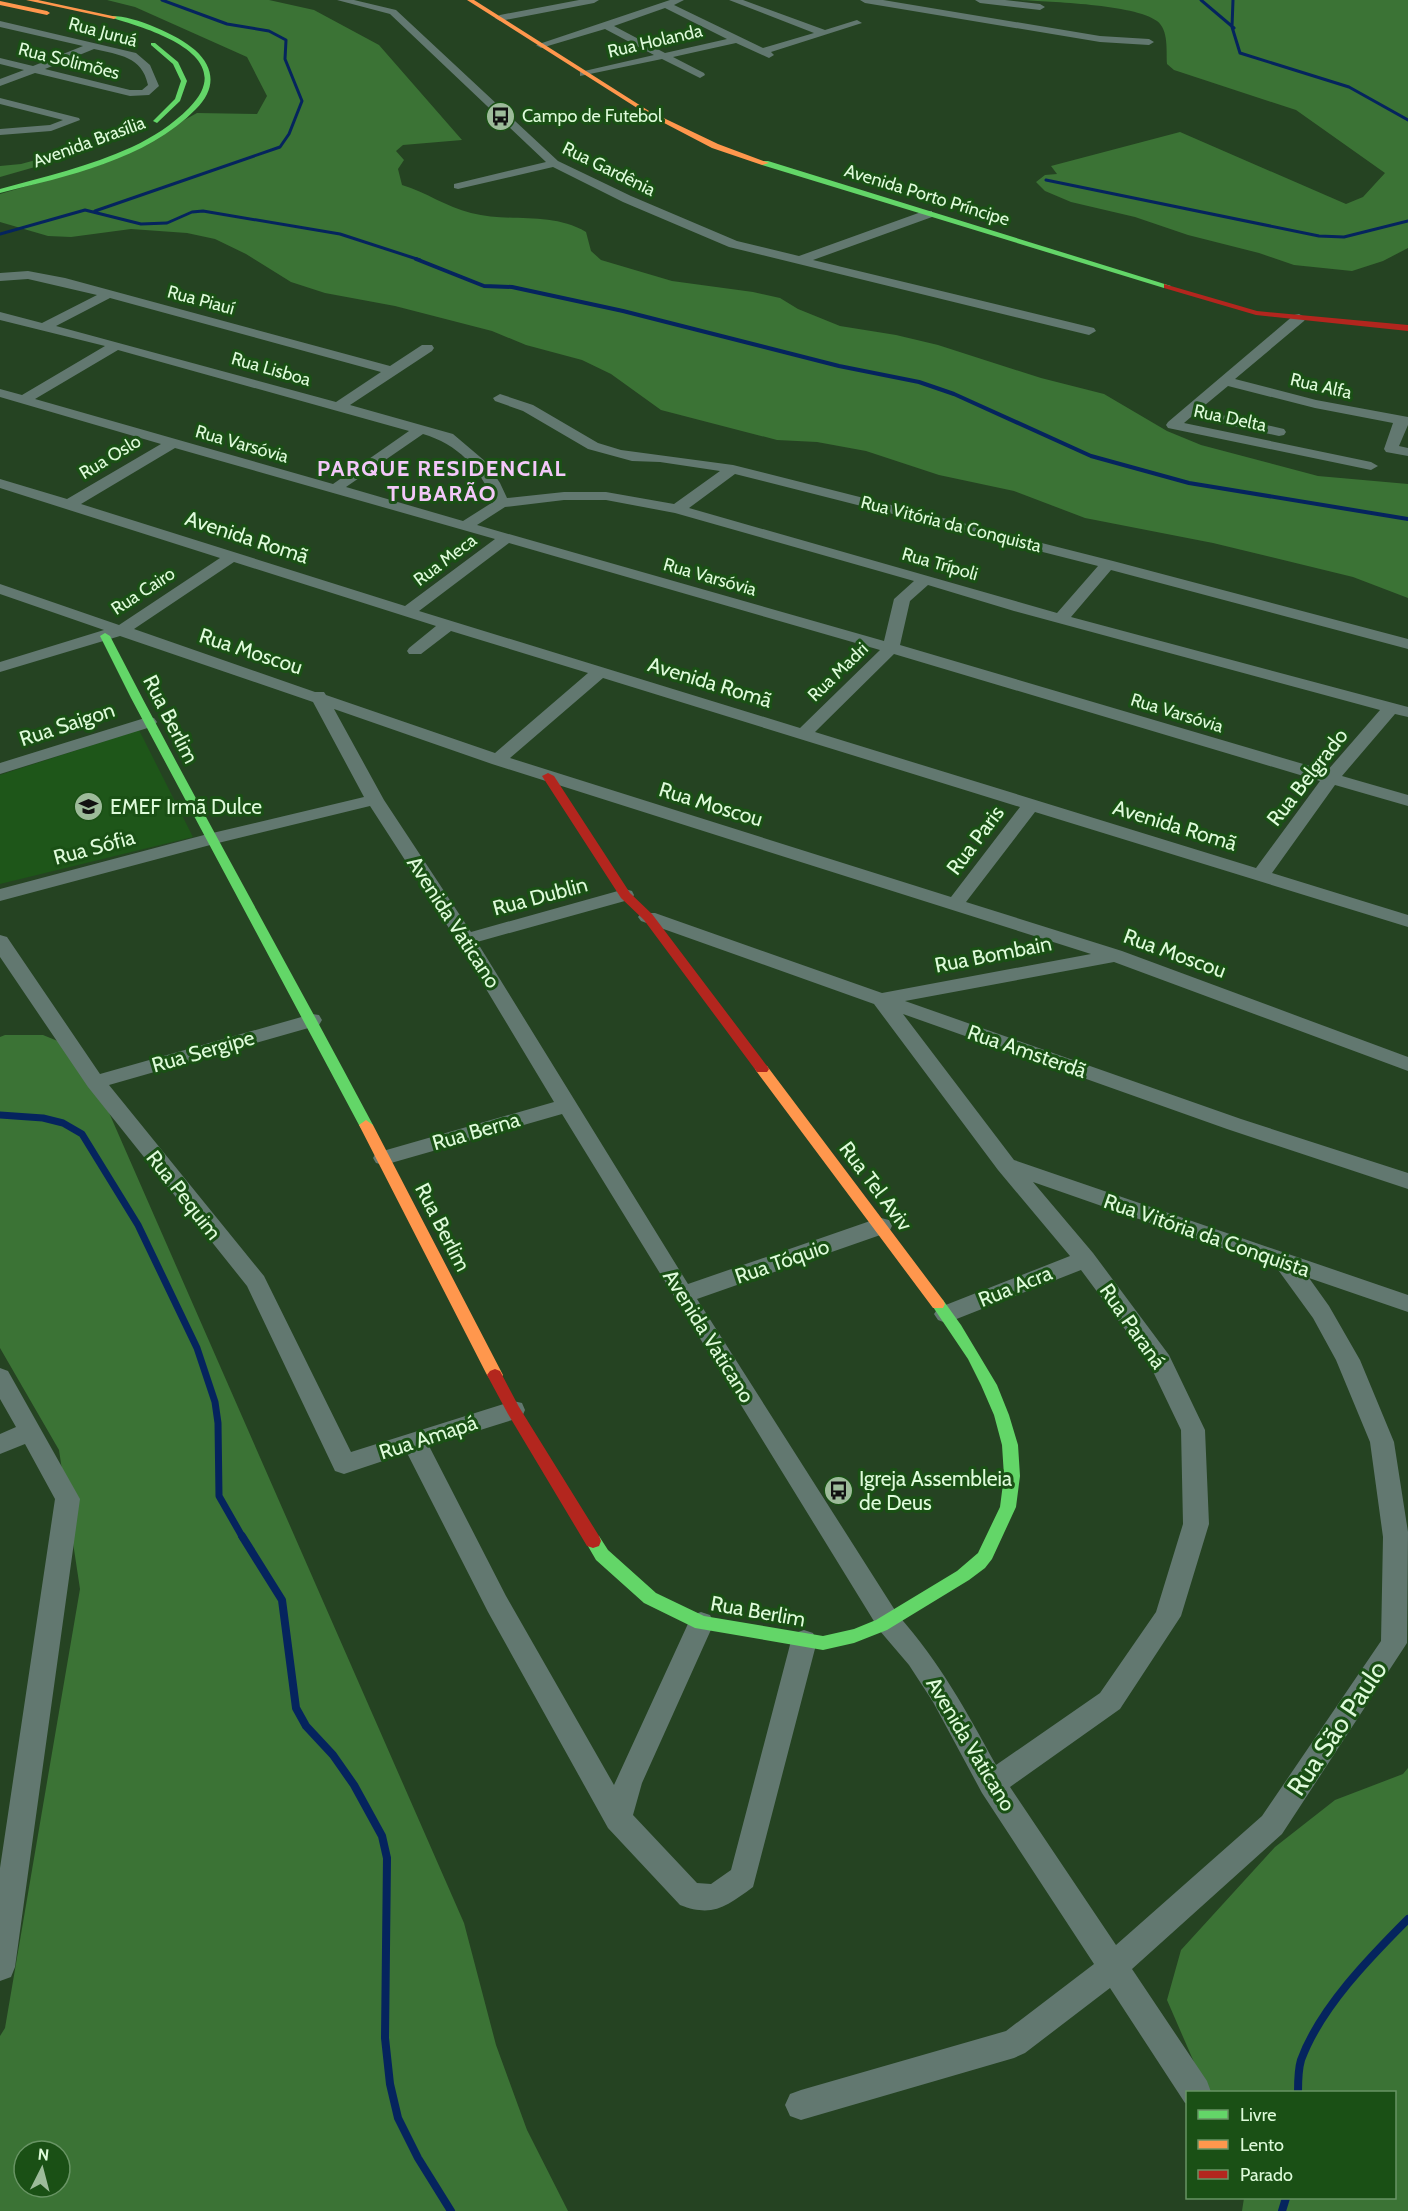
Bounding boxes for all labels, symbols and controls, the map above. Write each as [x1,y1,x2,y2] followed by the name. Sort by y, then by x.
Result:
[66,12,140,52] street label: Rua Juruá
[605,19,705,63] street label: Rua Holanda
[16,38,122,84] street label: Rua Solimões
[485,100,517,132] bus stop icon: Campo de Futebol
[522,105,663,127] place label: Campo de Futebol
[30,111,148,172] street label: Avenida Brasília
[559,137,659,201] street label: Rua Gardênia
[842,159,1012,231] street label: Avenida Porto Príncipe
[165,280,237,320] street label: Rua Piauí
[229,347,314,391] street label: Rua Lisboa
[1288,368,1354,404] street label: Rua Alfa
[1192,400,1269,437] street label: Rua Delta
[193,420,291,468] street label: Rua Varsóvia
[75,430,145,484] street label: Rua Oslo
[317,455,567,507] district label: PARQUE RESIDENCIAL TUBARÃO
[858,491,1044,557] street label: Rua Vitória da Conquista
[182,505,312,569] street label: Avenida Romã
[409,529,481,591] street label: Rua Meca
[899,543,981,585] street label: Rua Trípoli
[661,553,759,601] street label: Rua Varsóvia
[107,562,179,620] street label: Rua Cairo
[196,623,306,679] street label: Rua Moscou
[803,638,873,706] street label: Rua Madri
[645,651,775,713] street label: Avenida Romã
[138,671,204,767] street label: Rua Berlim
[1128,688,1226,738] street label: Rua Varsóvia
[16,697,118,751] street label: Rua Saigon
[1261,723,1353,831] street label: Rua Belgrado
[656,776,766,832] street label: Rua Moscou
[73,790,105,822] school or university icon: EMEF Irmã Dulce
[110,794,262,819] place label: EMEF Irmã Dulce
[1110,794,1240,856] street label: Avenida Romã
[941,800,1009,879] street label: Rua Paris
[50,824,138,870] street label: Rua Sófia
[402,851,506,993] street label: Avenida Vaticano
[490,871,590,921] street label: Rua Dublin
[1120,923,1230,983] street label: Rua Moscou
[932,930,1054,978] street label: Rua Bombain
[964,1019,1090,1083] street label: Rua Amsterdã
[149,1024,257,1078] street label: Rua Sergipe
[429,1107,523,1155] street label: Rua Berna
[834,1136,918,1236] street label: Rua Tel Aviv
[141,1145,227,1245] street label: Rua Pequim
[410,1179,476,1275] street label: Rua Berlim
[1101,1188,1313,1282] street label: Rua Vitória da Conquista
[732,1233,832,1289] street label: Rua Tóquio
[975,1260,1055,1312] street label: Rua Acra
[658,1265,760,1407] street label: Avenida Vaticano
[1095,1279,1171,1373] street label: Rua Paraná
[376,1409,480,1465] street label: Rua Amapá
[859,1466,1012,1515] place label: Igreja Assembleia de Deus
[822,1474,854,1506] bus stop icon: Igreja Assembleia de Deus
[709,1590,807,1632] street label: Rua Berlim
[1280,1654,1394,1802] street label: Rua São Paulo
[921,1672,1021,1816] street label: Avenida Vaticano
[1186,2091,1396,2199] legend
[1240,2104,1276,2126] text: Livre
[1240,2134,1284,2156] text: Lento
[12,2139,72,2199] north arrow
[37,2145,50,2165] text: N
[1240,2164,1293,2186] text: Parado

